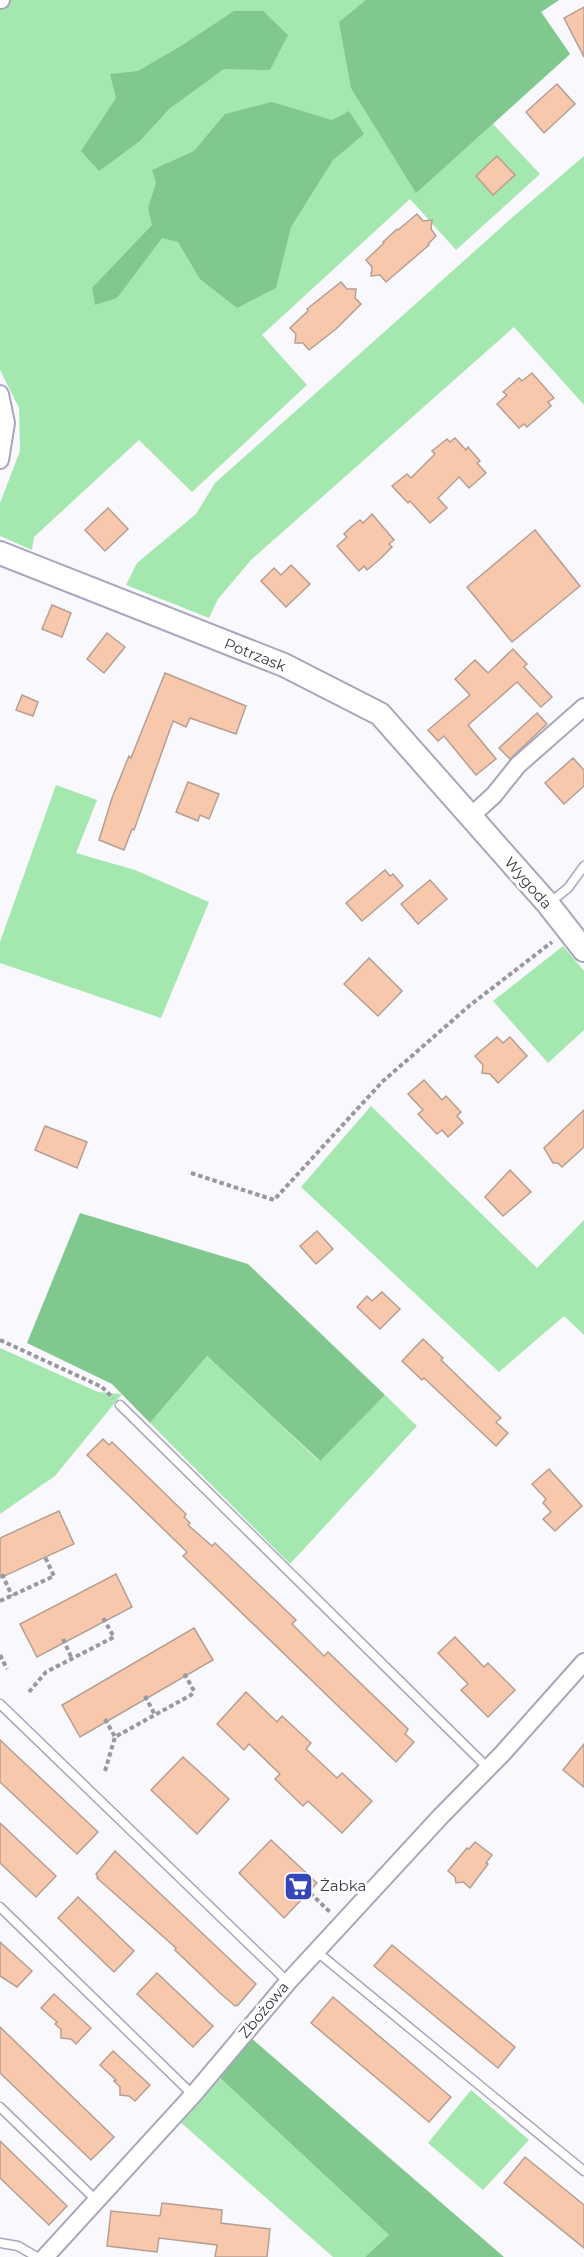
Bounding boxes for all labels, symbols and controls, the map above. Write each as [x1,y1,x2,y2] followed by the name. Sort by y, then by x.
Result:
[222,634,289,676] street label: Potrzask
[500,853,556,913] street label: Wygoda
[283,1870,315,1902] supermarket icon: Żabka
[320,1876,366,1895] place label: Żabka
[235,1978,293,2042] street label: Zbożowa

